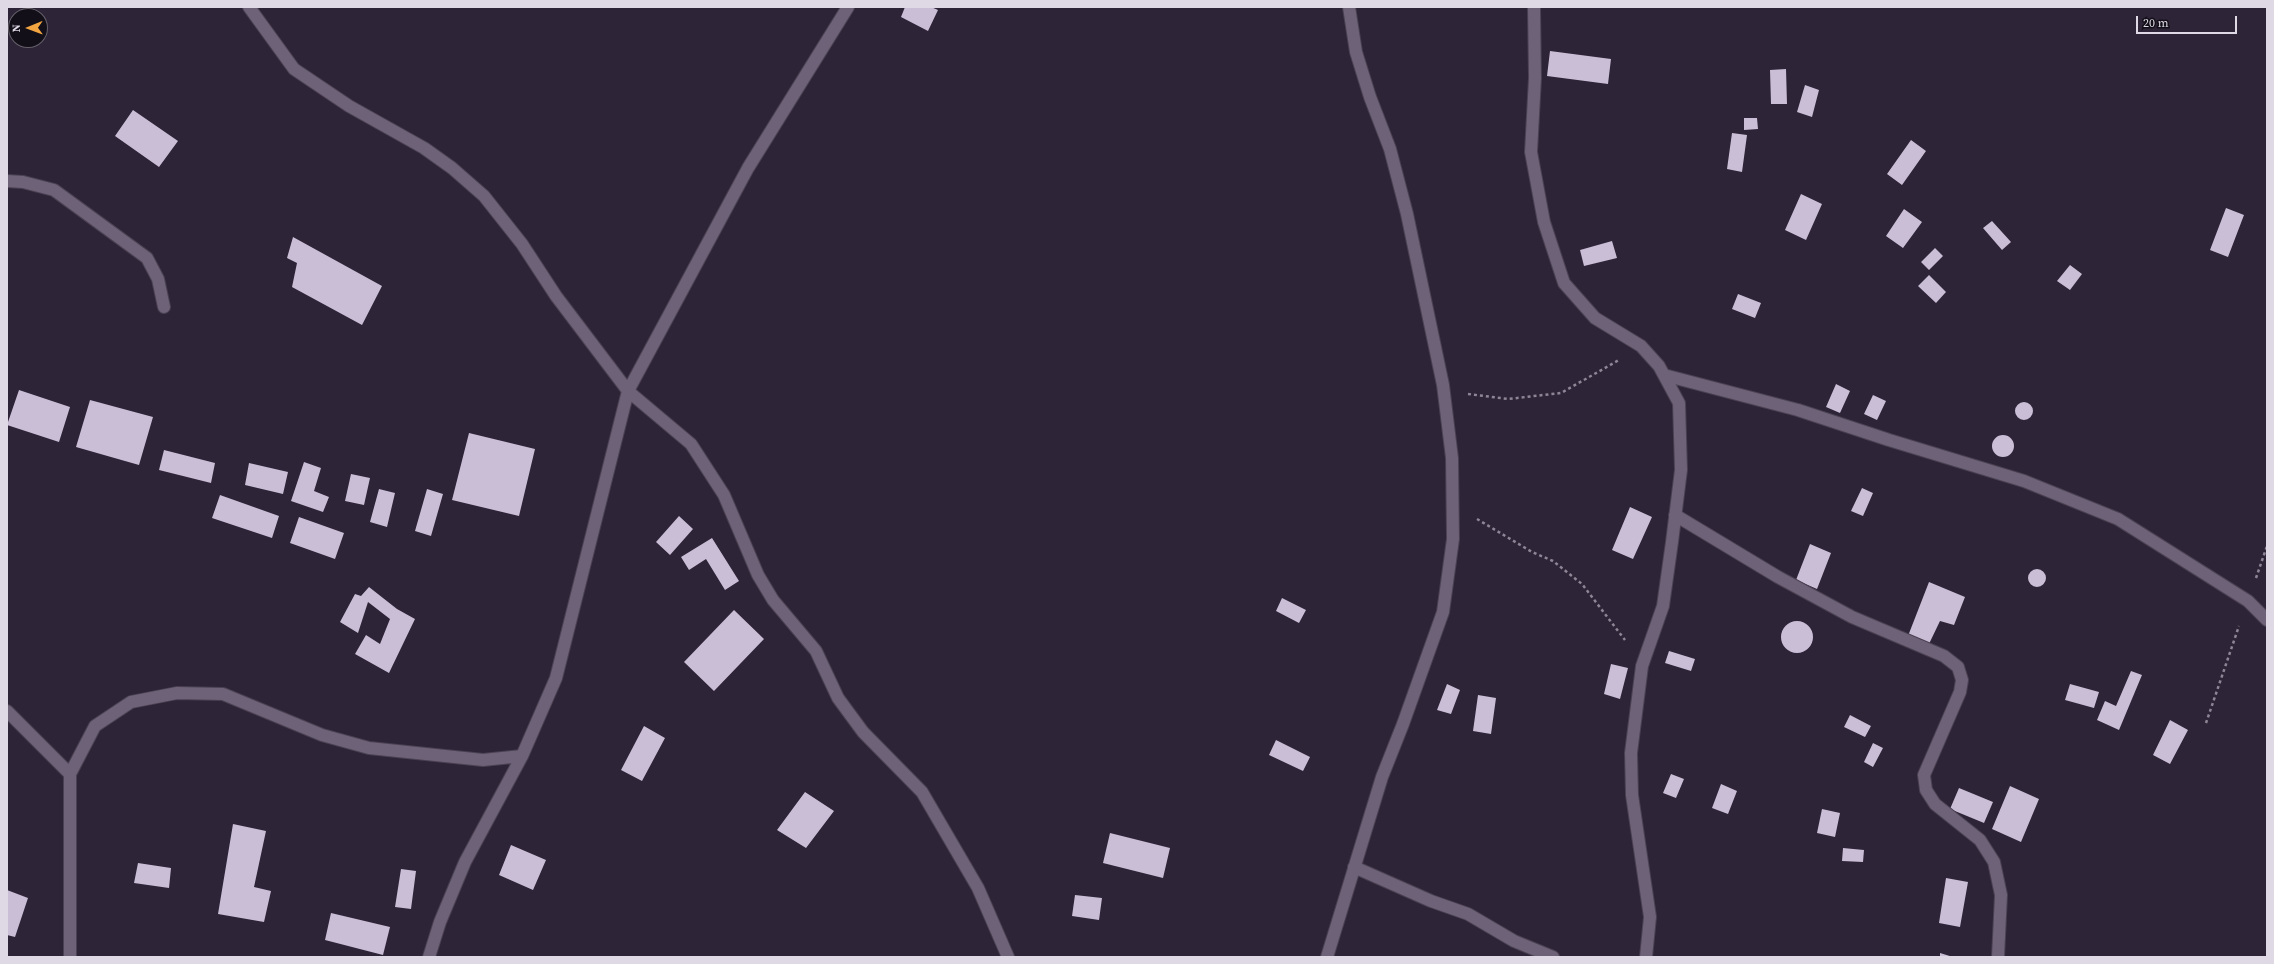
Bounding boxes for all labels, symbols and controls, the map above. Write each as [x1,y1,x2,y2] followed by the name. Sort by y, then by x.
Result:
[8,8,48,48] north arrow
[2138,8,2239,34] scale bar
[2143,15,2169,31] text: 20 m
[9,24,24,32] text: N

